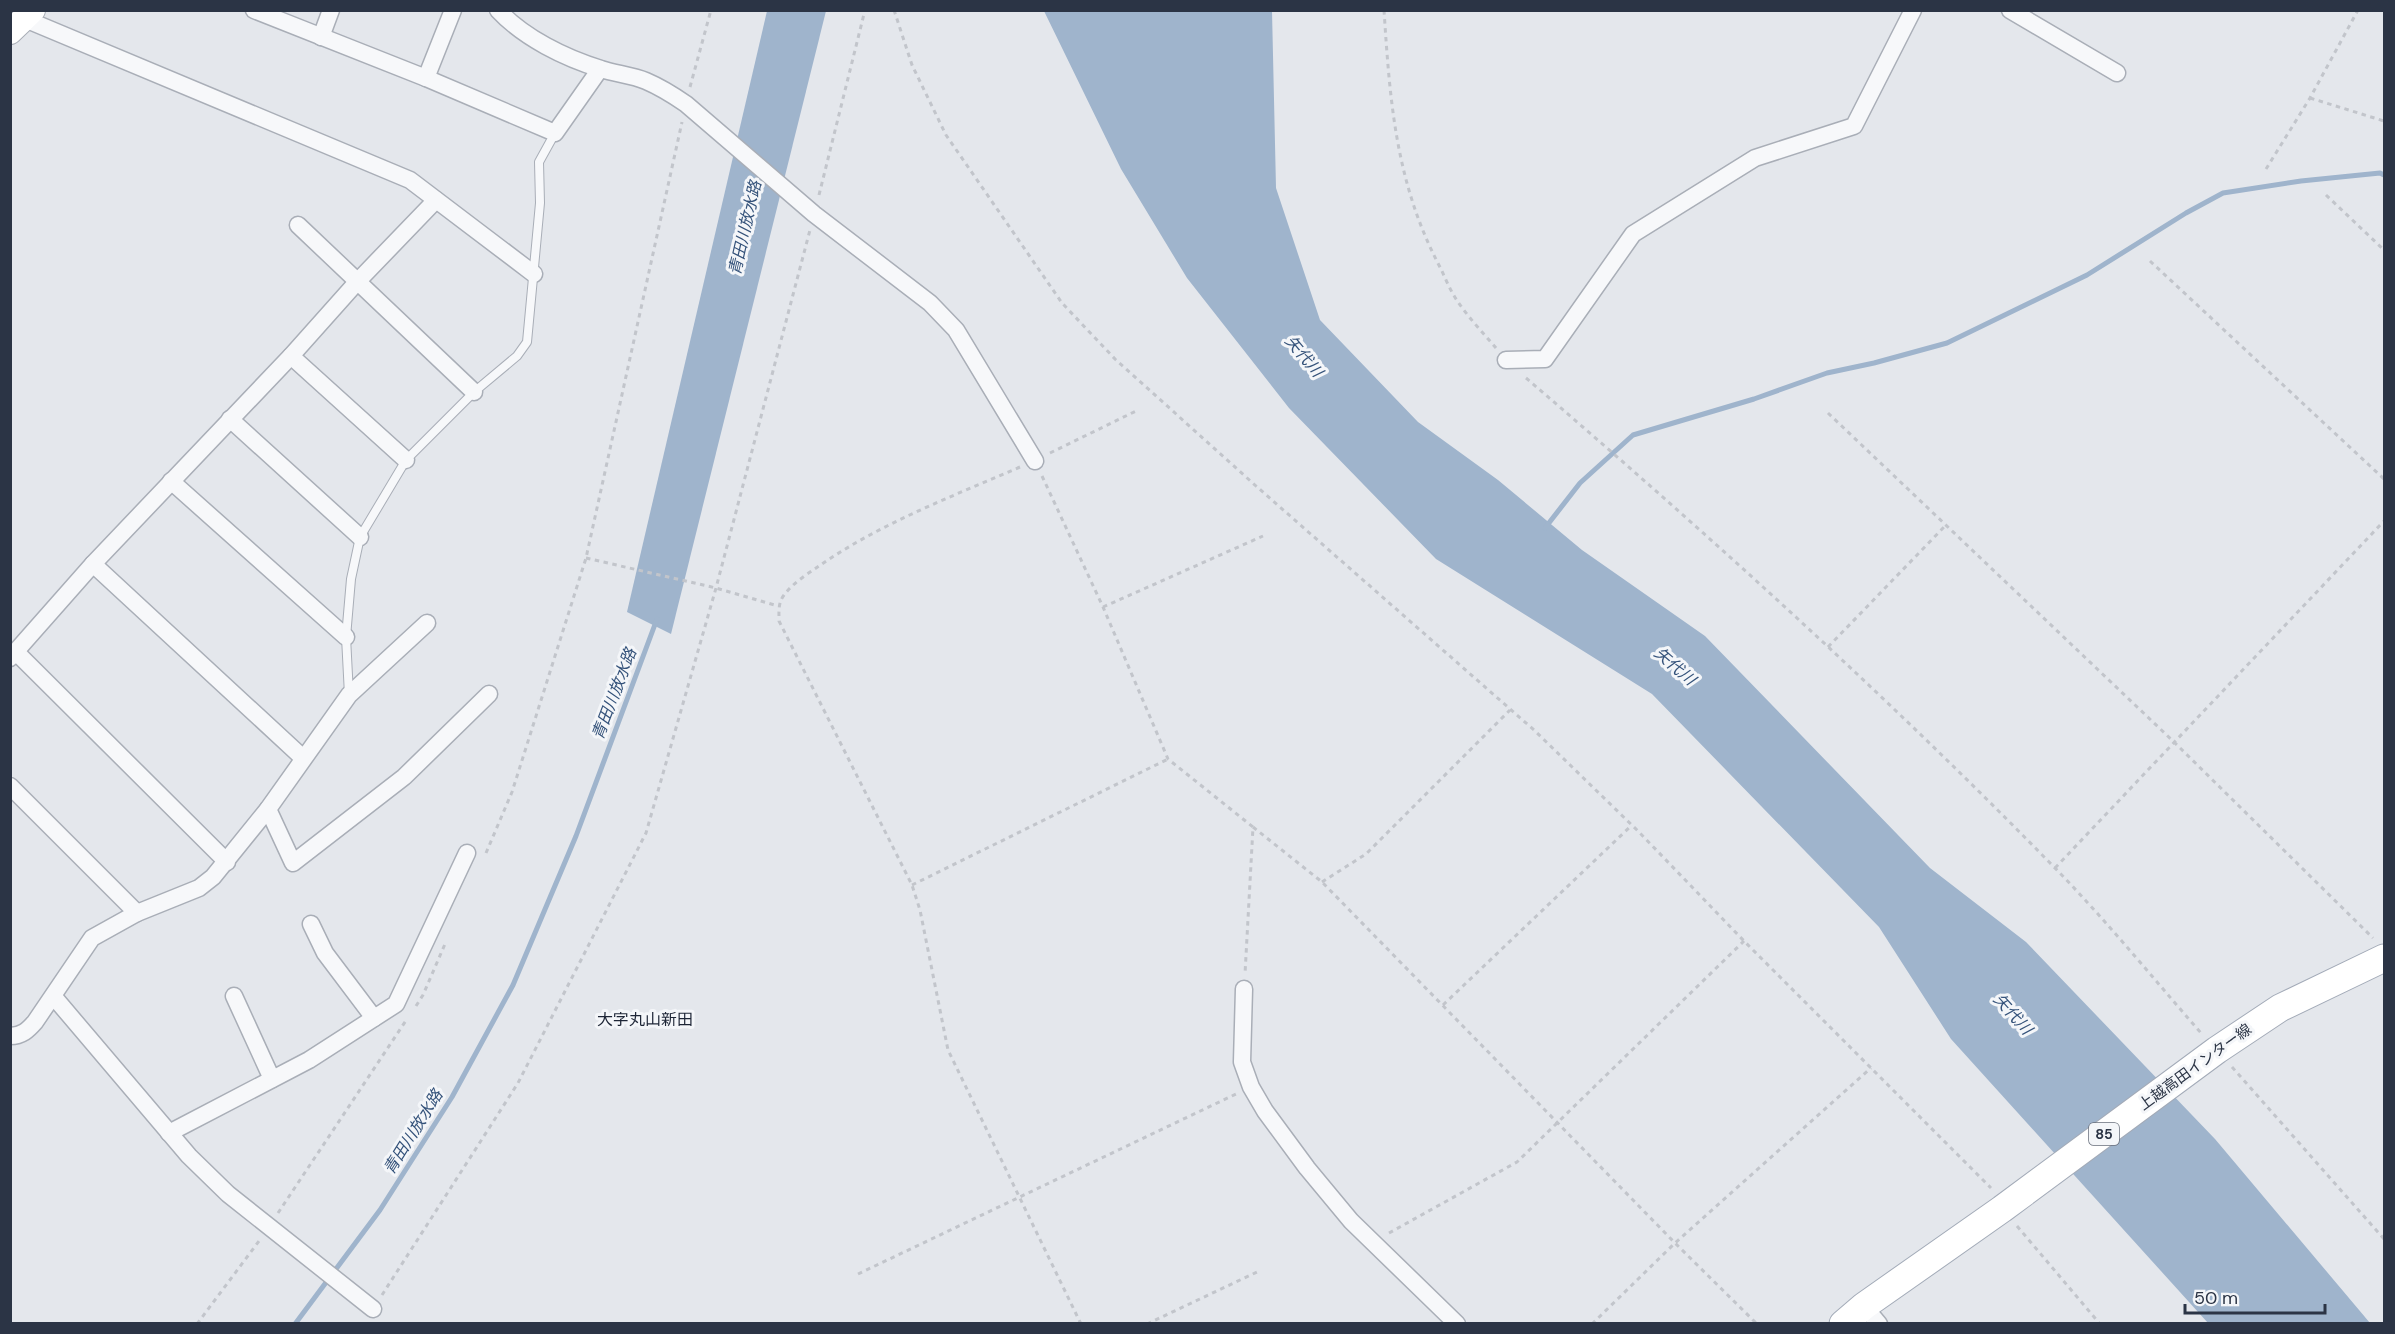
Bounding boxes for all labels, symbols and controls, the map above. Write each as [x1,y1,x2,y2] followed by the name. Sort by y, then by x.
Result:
[724,177,766,277] water label: 青田川放水路
[1281,331,1329,383] water label: 矢代川
[1650,642,1702,691] water label: 矢代川
[587,644,642,743] water label: 青田川放水路
[1989,989,2038,1040] water label: 矢代川
[597,1009,693,1030] district label: 大字丸山新田
[2135,1019,2255,1115] street label: 上越高田インター線
[379,1084,448,1178] water label: 青田川放水路
[2089,1123,2119,1145] road number: 85
[2185,1277,2324,1315] scale bar
[2194,1286,2238,1310] text: 50 m

